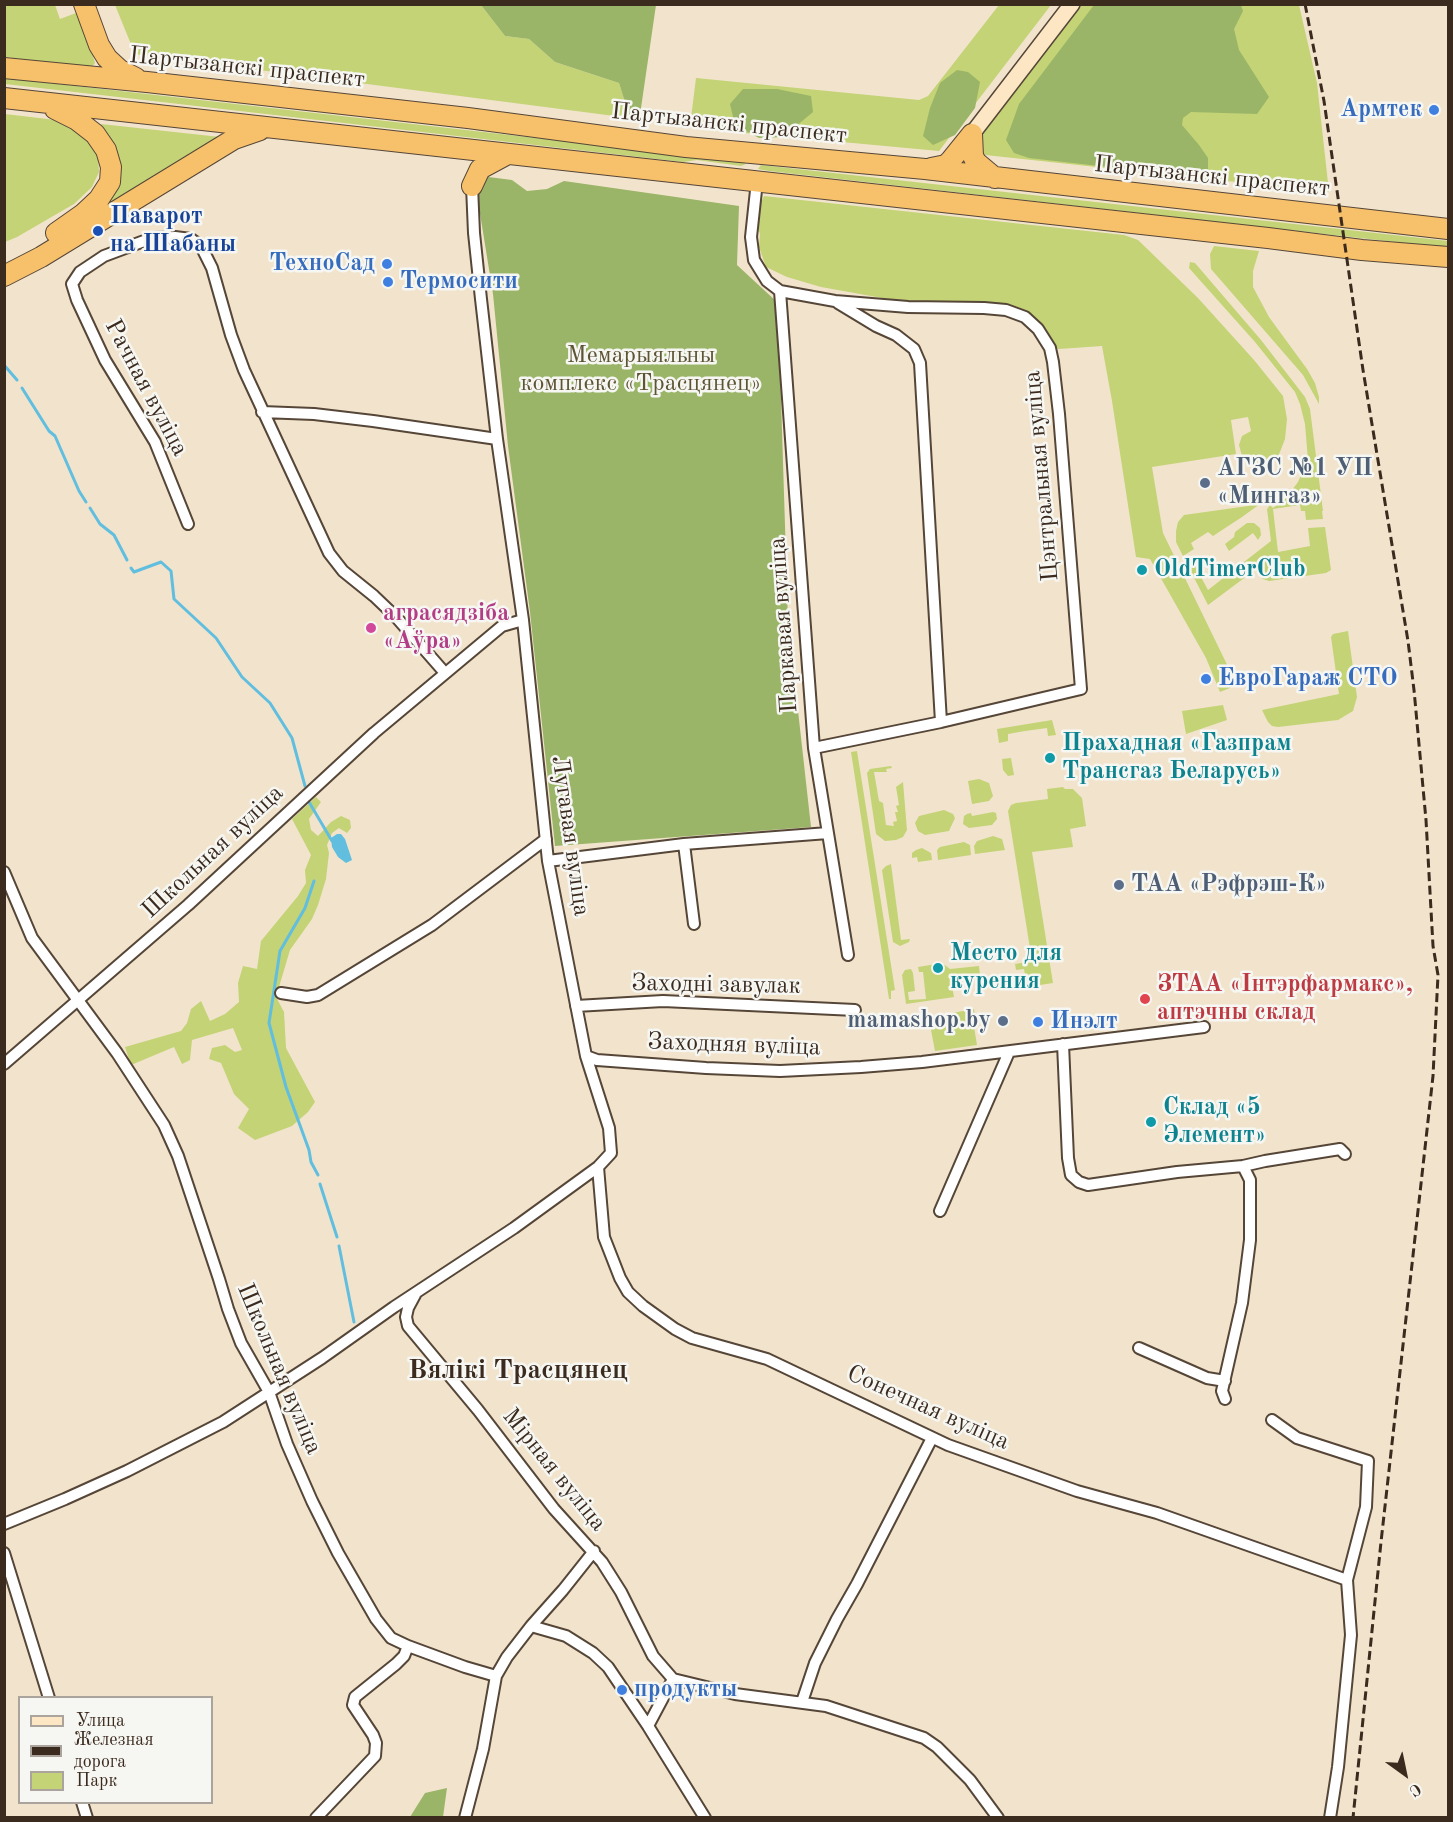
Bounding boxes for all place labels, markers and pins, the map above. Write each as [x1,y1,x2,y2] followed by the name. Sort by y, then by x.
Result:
[1340,96,1422,124] place label: Армтек
[1427,103,1441,117] marker: Армтек
[110,203,236,259] place label: Паварот на Шабаны
[91,224,105,238] marker: Паварот на Шабаны
[269,250,375,278] place label: ТехноСад
[380,257,394,271] marker: ТехноСад
[400,268,518,296] place label: Термосити
[381,275,395,289] marker: Термосити
[1217,455,1373,511] place label: АГЗС №1 УП «Мингаз»
[1198,476,1212,490] marker: АГЗС №1 УП «Мингаз»
[1154,556,1306,584] place label: OldTimerClub
[1135,563,1149,577] marker: OldTimerClub
[383,600,509,656] place label: аграсядзіба «Аўра»
[364,621,378,635] marker: аграсядзіба «Аўра»
[1218,665,1397,693] place label: ЕвроГараж СТО
[1199,672,1213,686] marker: ЕвроГараж СТО
[1062,730,1292,786] place label: Прахадная «Газпрам Трансгаз Беларусь»
[1043,751,1057,765] marker: Прахадная «Газпрам Трансгаз Беларусь»
[1131,871,1327,899] place label: ТАА «Рэфрэш-К»
[1112,878,1126,892] marker: ТАА «Рэфрэш-К»
[950,940,1062,996] place label: Место для курения
[931,961,945,975] marker: Место для курения
[1157,971,1413,1027] place label: ЗТАА «Інтэрфармакс», аптэчны склад
[1138,992,1152,1006] marker: ЗТАА «Інтэрфармакс», аптэчны склад
[847,1007,991,1035] place label: mamashop.by
[1050,1008,1118,1036] place label: Инэлт
[996,1014,1010,1028] marker: mamashop.by
[1031,1015,1045,1029] marker: Инэлт
[1163,1094,1266,1150] place label: Склад «5 Элемент»
[1144,1115,1158,1129] marker: Склад «5 Элемент»
[634,1676,737,1704] place label: продукты
[615,1683,629,1697] marker: продукты

